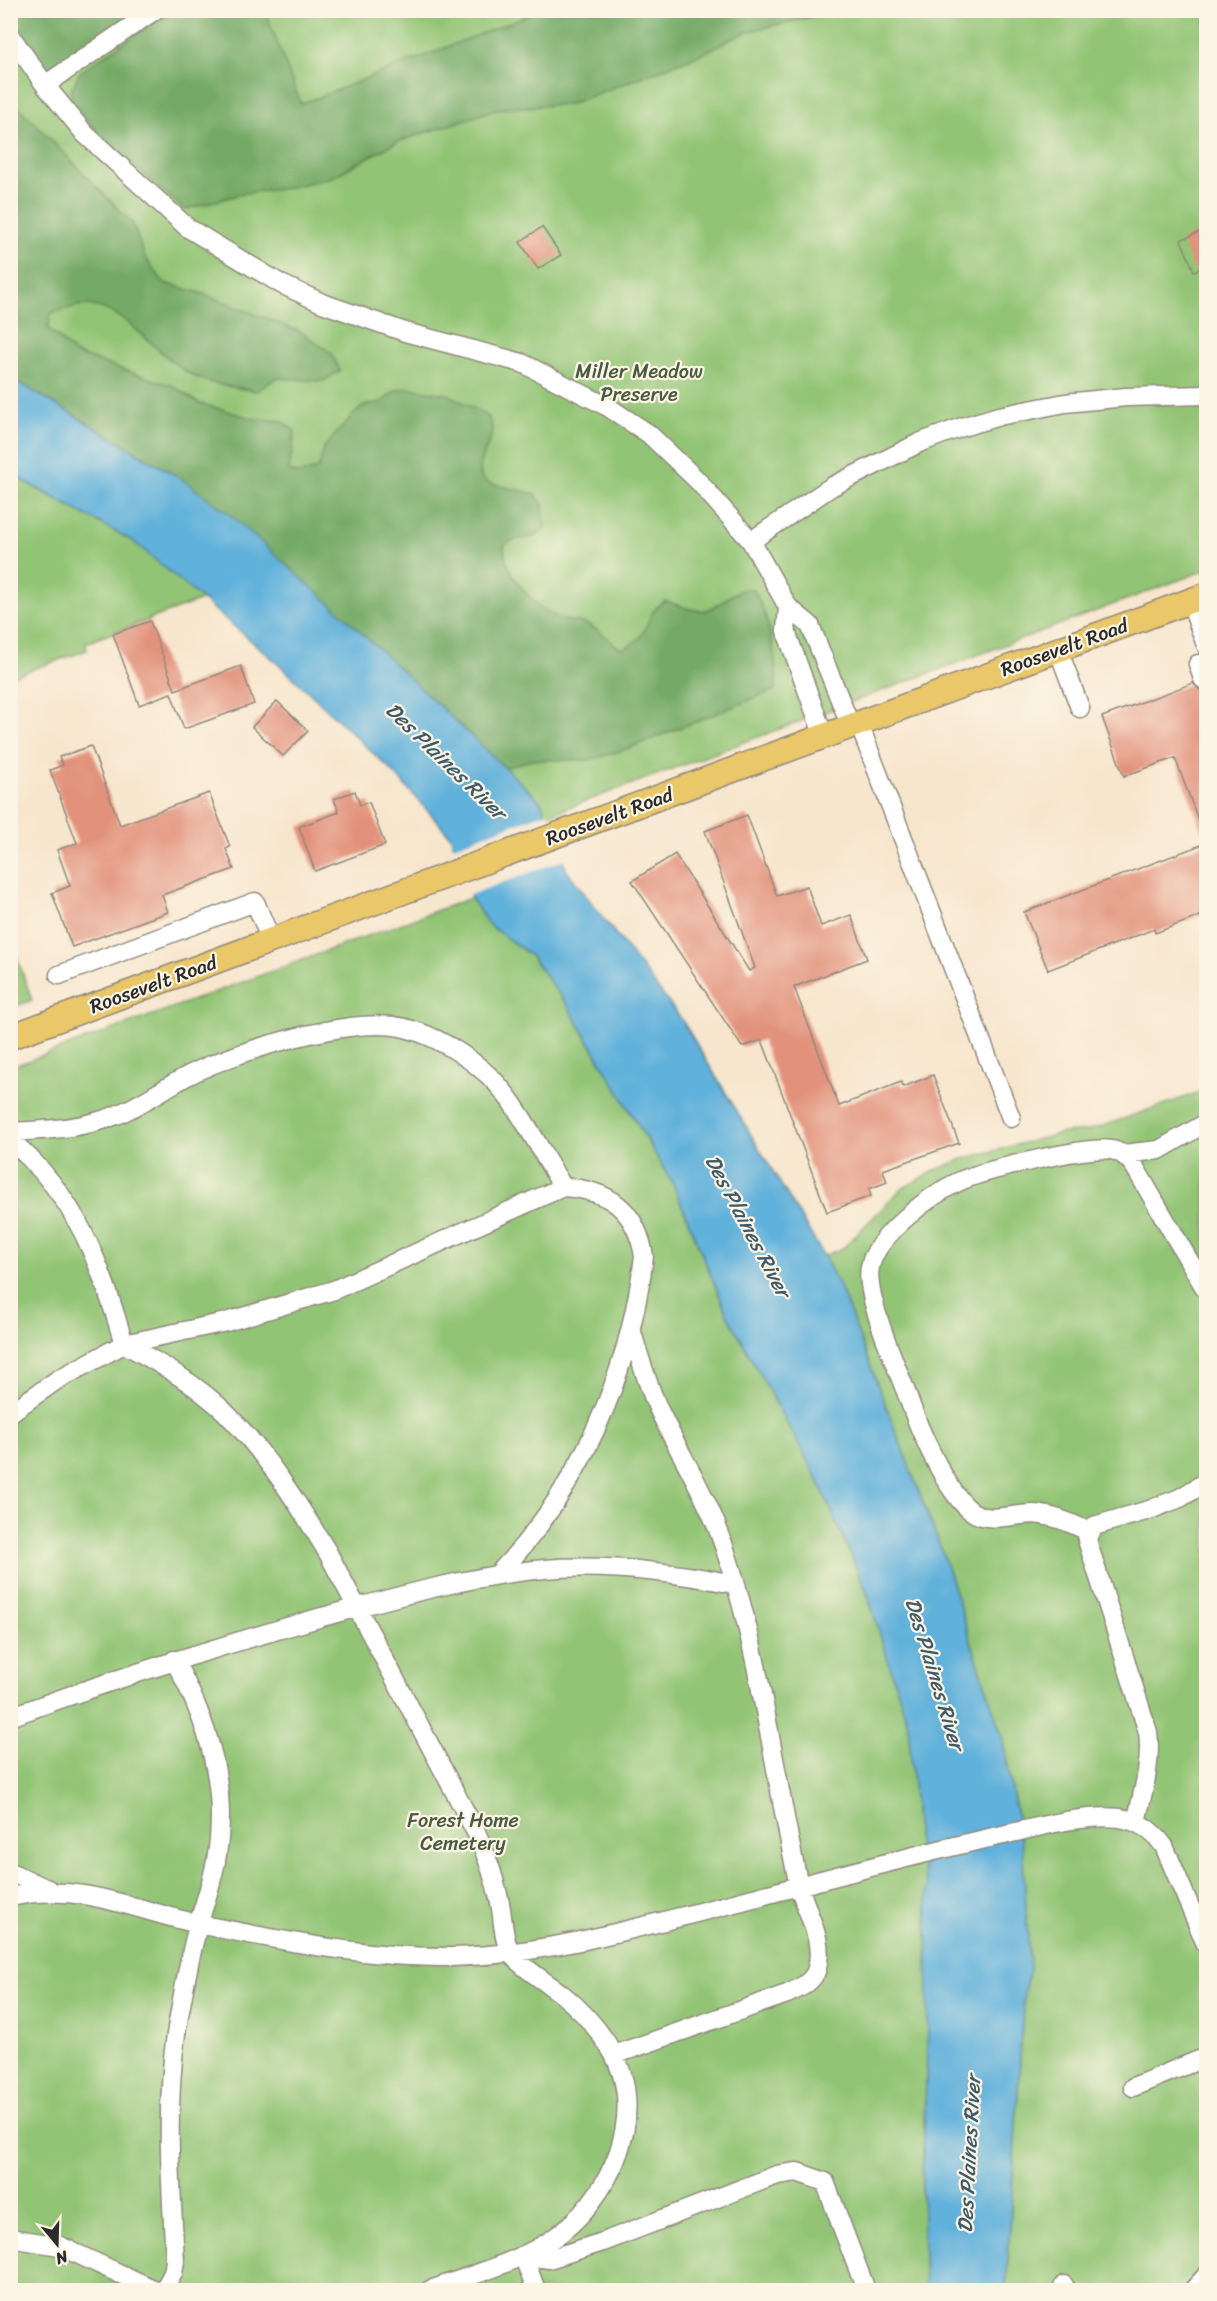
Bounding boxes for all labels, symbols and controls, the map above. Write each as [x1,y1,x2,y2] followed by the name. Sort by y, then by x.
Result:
[575,354,703,412] park label: Miller Meadow Preserve
[996,608,1134,687] street label: Roosevelt Road
[376,693,518,832] water label: Des Plaines River
[541,777,679,856] street label: Roosevelt Road
[85,945,223,1024] street label: Roosevelt Road
[694,1148,803,1307] water label: Des Plaines River
[894,1593,977,1758] water label: Des Plaines River
[407,1803,519,1861] park label: Forest Home Cemetery
[946,2071,992,2234] water label: Des Plaines River
[27,2214,87,2274] north arrow
[51,2242,73,2274] text: N

